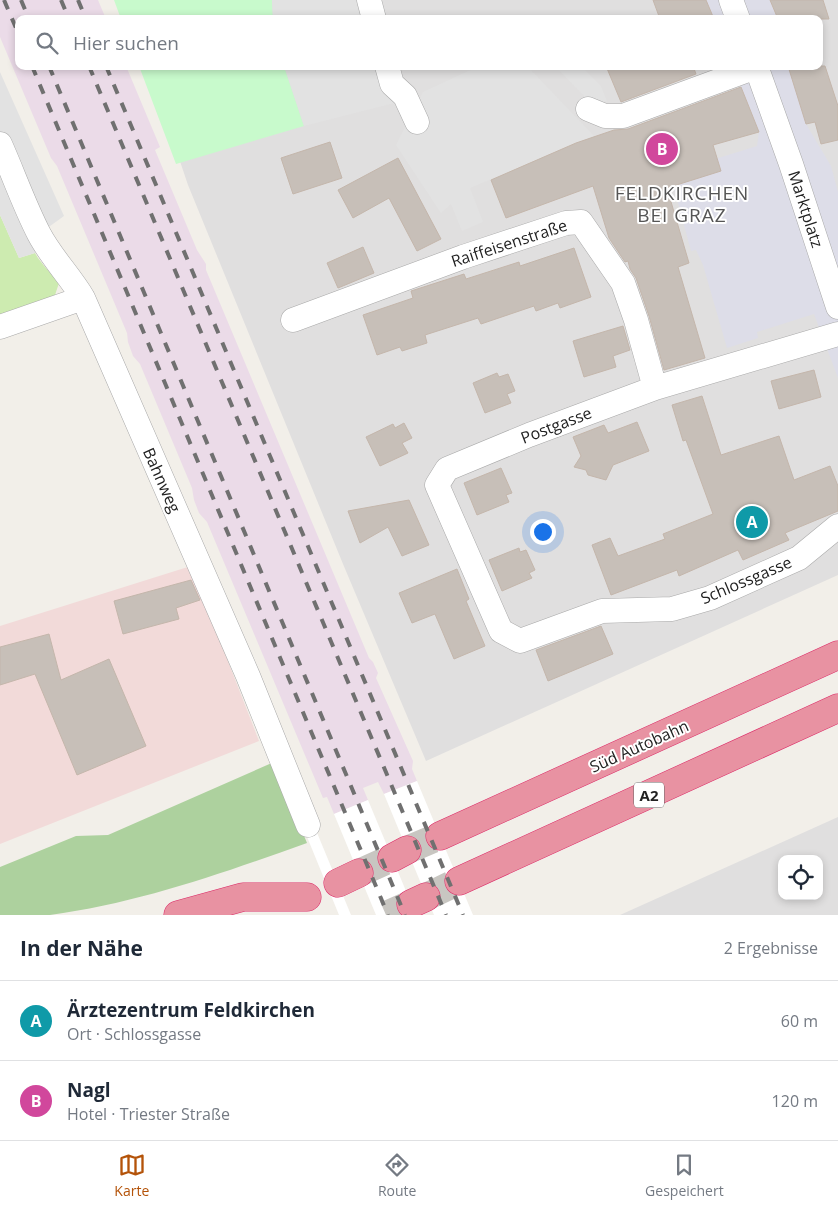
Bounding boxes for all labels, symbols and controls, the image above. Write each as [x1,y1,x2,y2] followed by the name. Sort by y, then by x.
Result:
[15,15,823,70] search box
[33,29,61,57] icon: search
[73,30,179,56] text: Hier suchen
[646,130,678,168] pin: B
[783,168,829,250] street label: Marktplatz
[615,180,749,228] district label: FELDKIRCHEN BEI GRAZ
[448,214,570,272] street label: Raiffeisenstraße
[517,401,595,449] street label: Postgasse
[138,444,186,516] street label: Bahnweg
[736,503,768,541] pin: A
[530,519,556,545] your location
[697,551,795,609] street label: Schlossgasse
[586,714,692,778] street label: Süd Autobahn
[634,782,664,808] road number: A2
[778,855,823,900] map controls
[778,855,823,900] button: locate
[20,934,143,962] text: In der Nähe
[724,937,818,959] text: 2 Ergebnisse
[67,997,315,1023] text: Ärztezentrum Feldkirchen
[30,1010,42,1032] text: A
[781,1010,818,1032] text: 60 m
[67,1023,201,1045] text: Ort · Schlossgasse
[67,1077,110,1103] text: Nagl
[31,1090,41,1112] text: B
[772,1090,818,1112] text: 120 m
[67,1103,230,1125] text: Hotel · Triester Straße
[114,1151,149,1200] tab: Karte
[378,1151,416,1200] tab: Route
[645,1151,724,1200] tab: Gespeichert

